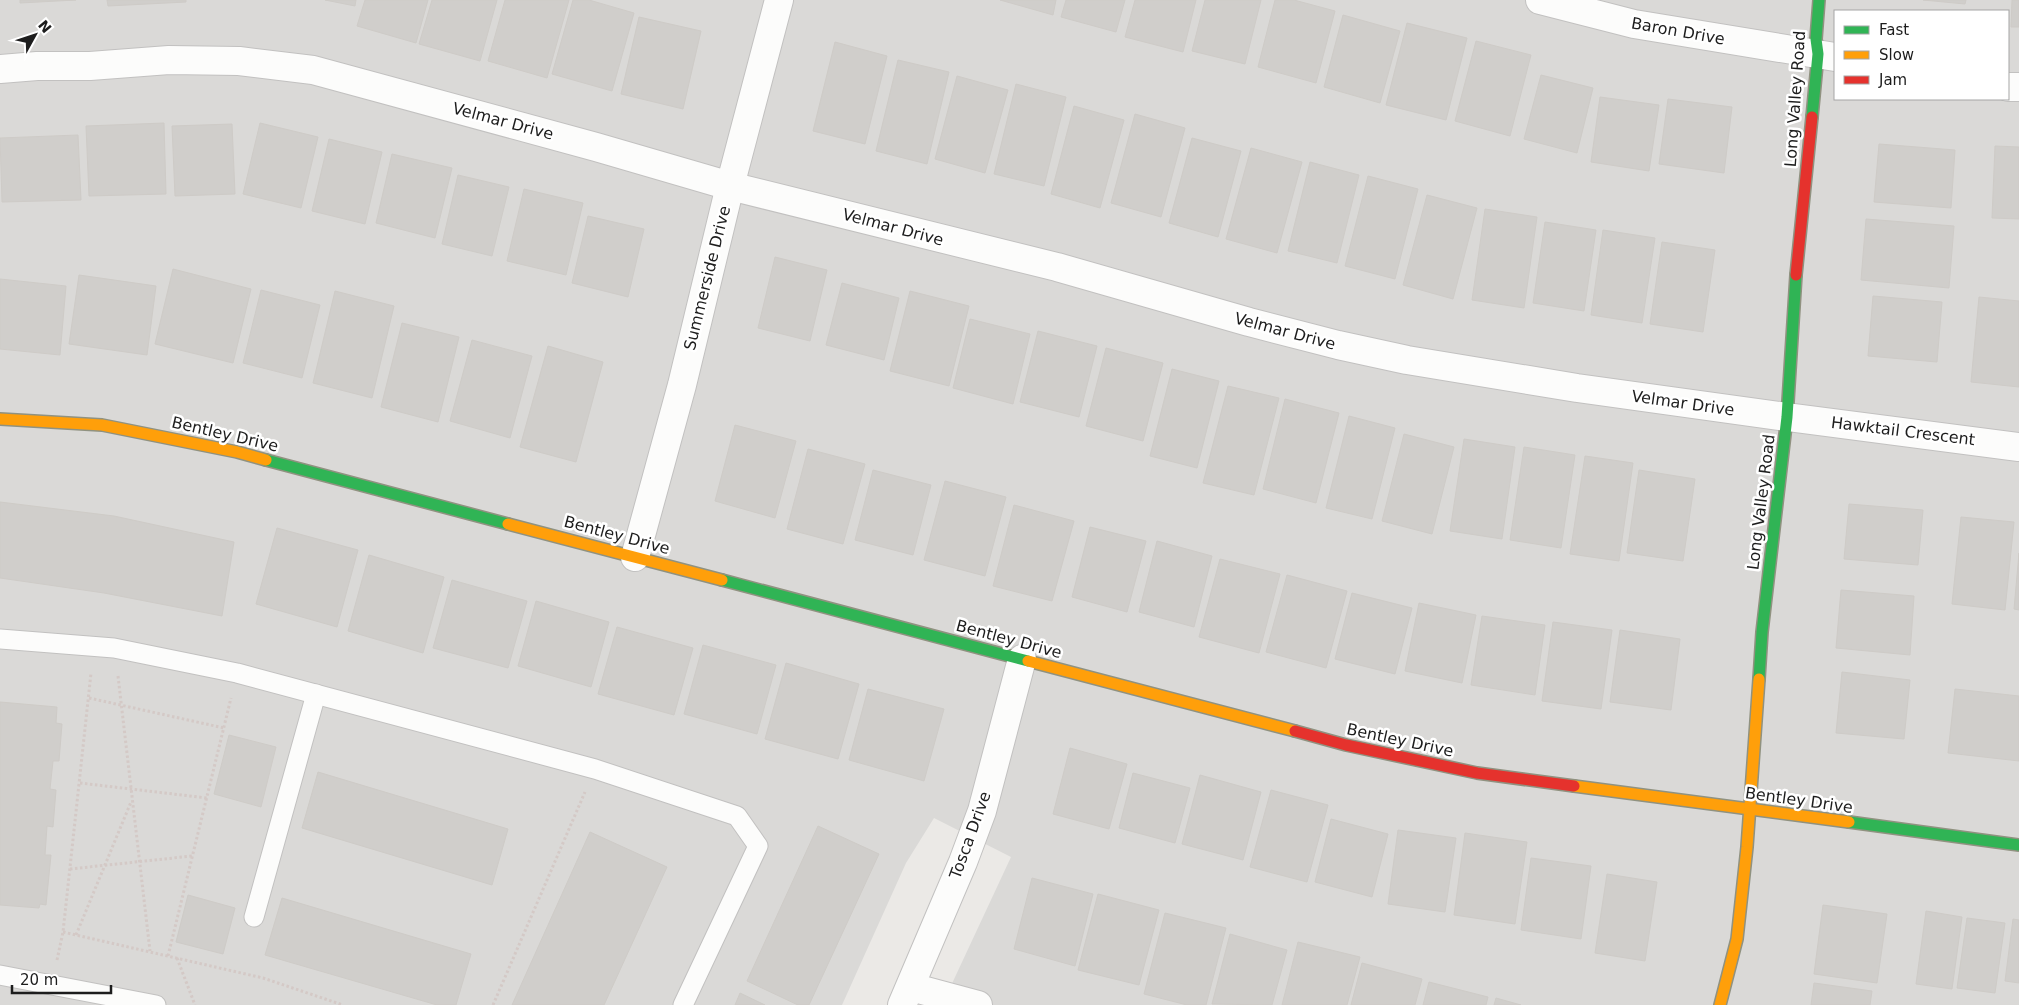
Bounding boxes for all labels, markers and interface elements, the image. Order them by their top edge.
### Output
north arrow [10,10,60,60]
legend [1834,10,2009,100]
street label: Baron Drive [1630,13,1726,49]
text: N [35,17,55,36]
text: Fast [1879,21,1909,39]
street label: Long Valley Road [1781,30,1809,168]
text: Slow [1879,46,1914,64]
text: Jam [1878,71,1907,89]
street label: Velmar Drive [450,98,556,144]
street label: Summerside Drive [680,204,734,352]
street label: Velmar Drive [840,204,946,250]
street label: Velmar Drive [1232,308,1338,354]
street label: Velmar Drive [1630,386,1736,420]
street label: Bentley Drive [170,413,280,455]
street label: Hawktail Crescent [1830,413,1976,449]
street label: Long Valley Road [1743,433,1779,571]
street label: Bentley Drive [562,512,672,558]
street label: Bentley Drive [954,616,1064,662]
street label: Bentley Drive [1345,719,1455,761]
street label: Bentley Drive [1744,783,1854,817]
street label: Tosca Drive [945,789,995,882]
scale bar [12,962,111,994]
text: 20 m [20,971,58,989]

